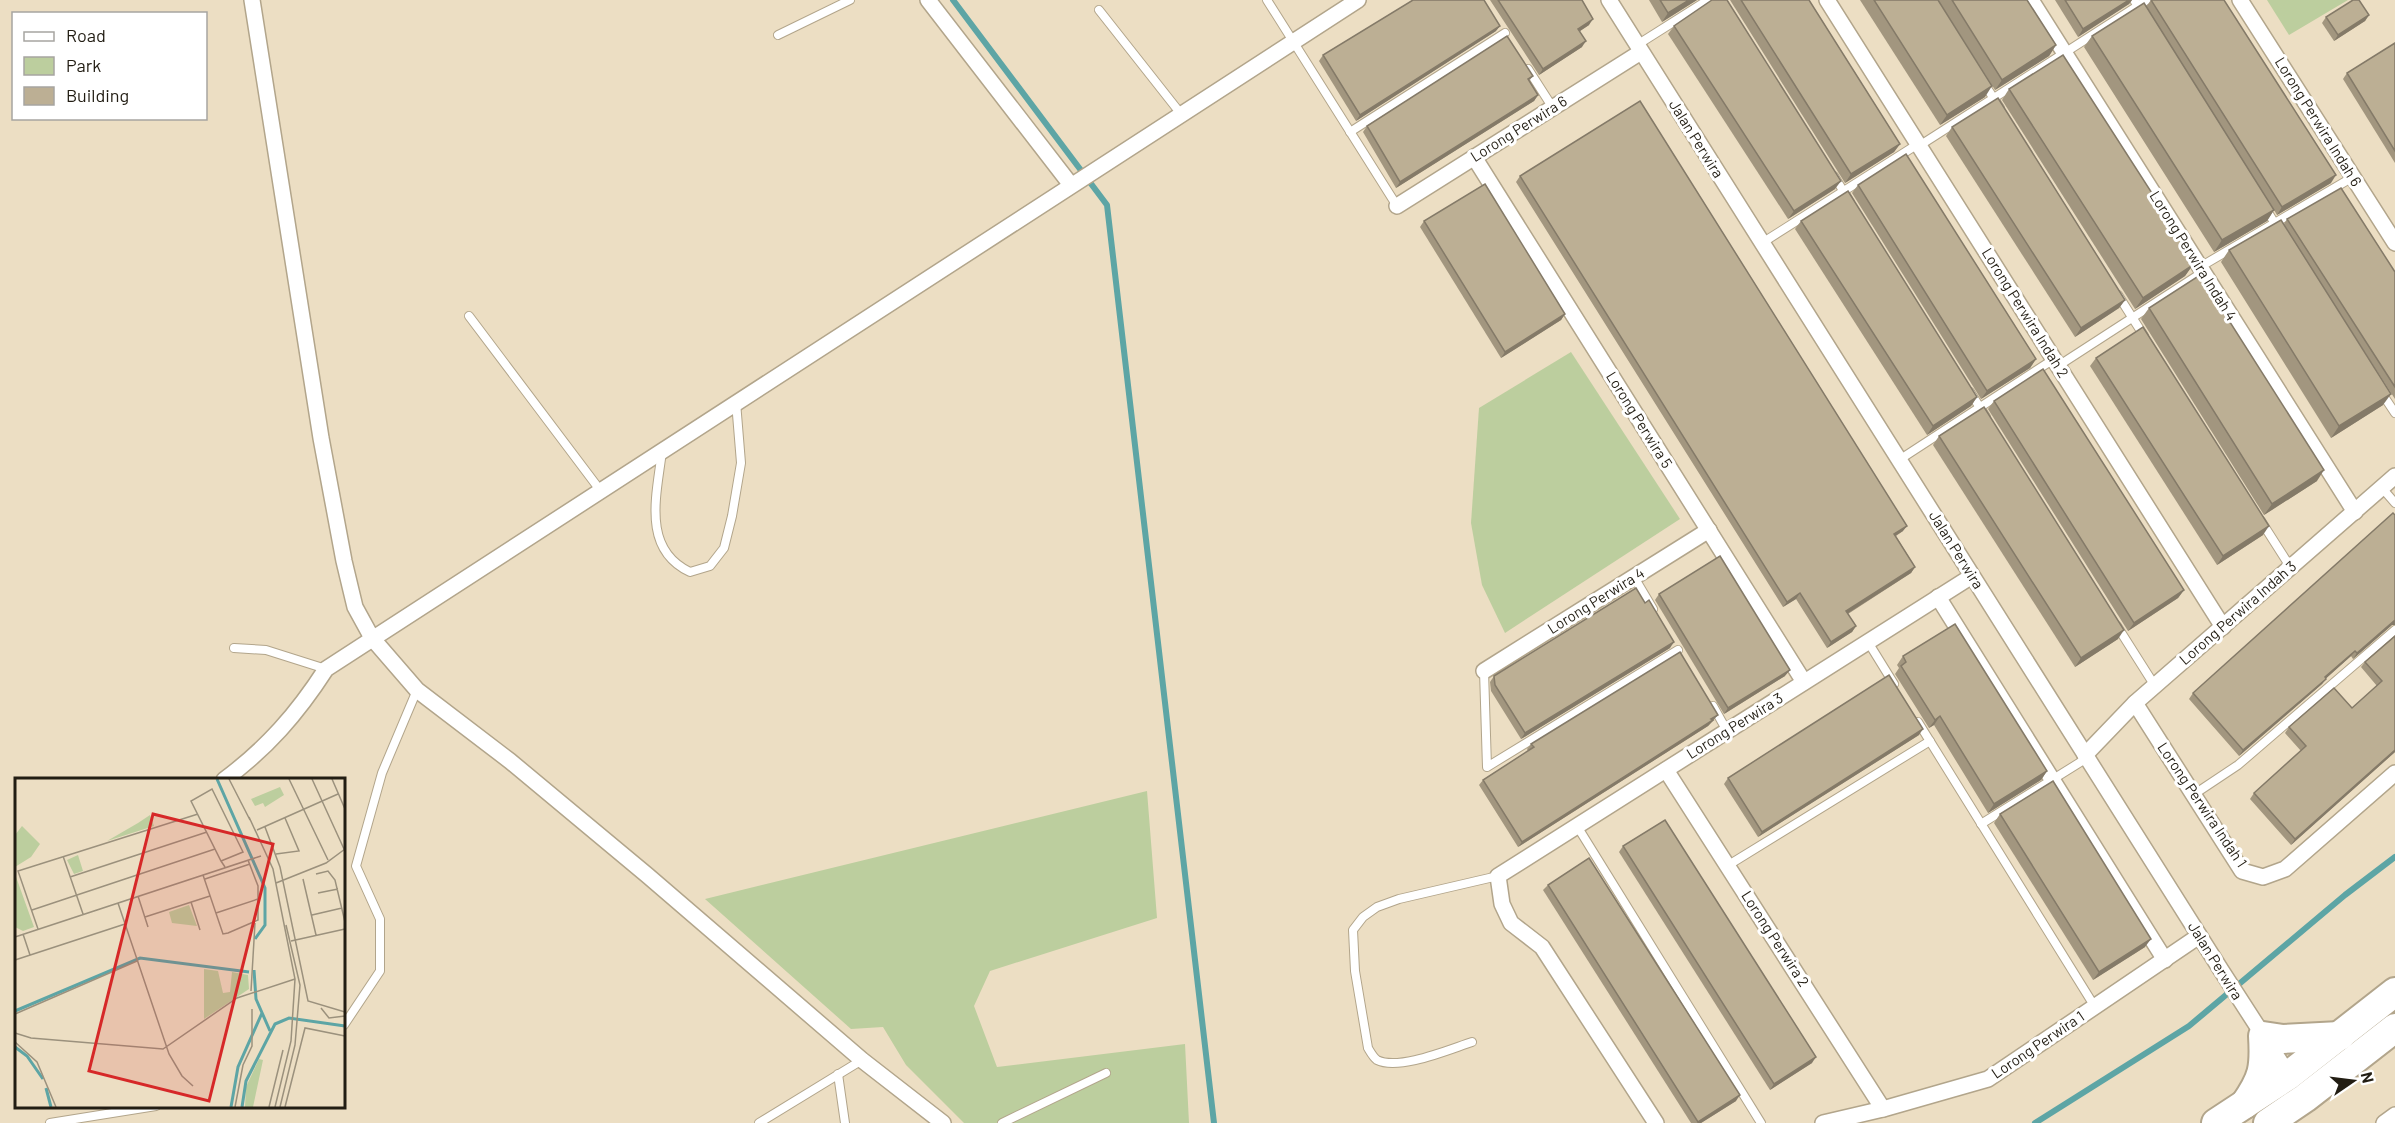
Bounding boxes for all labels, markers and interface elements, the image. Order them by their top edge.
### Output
legend [12,12,207,120]
text: Road [66,24,106,46]
street label: Lorong Perwira Indah 6 [2272,53,2366,189]
text: Park [66,54,101,76]
text: Building [66,84,129,106]
street label: Lorong Perwira 6 [1467,91,1570,165]
street label: Jalan Perwira [1666,96,1728,181]
street label: Lorong Perwira Indah 4 [2147,187,2241,324]
street label: Lorong Perwira Indah 2 [1979,244,2073,381]
street label: Lorong Perwira 5 [1603,368,1677,471]
street label: Jalan Perwira [1926,507,1988,592]
street label: Lorong Perwira Indah 3 [2175,557,2300,668]
street label: Lorong Perwira 4 [1544,563,1647,637]
street label: Lorong Perwira 3 [1683,688,1786,762]
street label: Lorong Perwira Indah 1 [2154,739,2251,870]
inset map [15,778,345,1108]
street label: Lorong Perwira 2 [1738,887,1814,990]
street label: Jalan Perwira [2185,918,2247,1003]
street label: Lorong Perwira 1 [1988,1007,2087,1082]
north arrow [2323,1051,2383,1111]
text: N [2358,1070,2379,1085]

